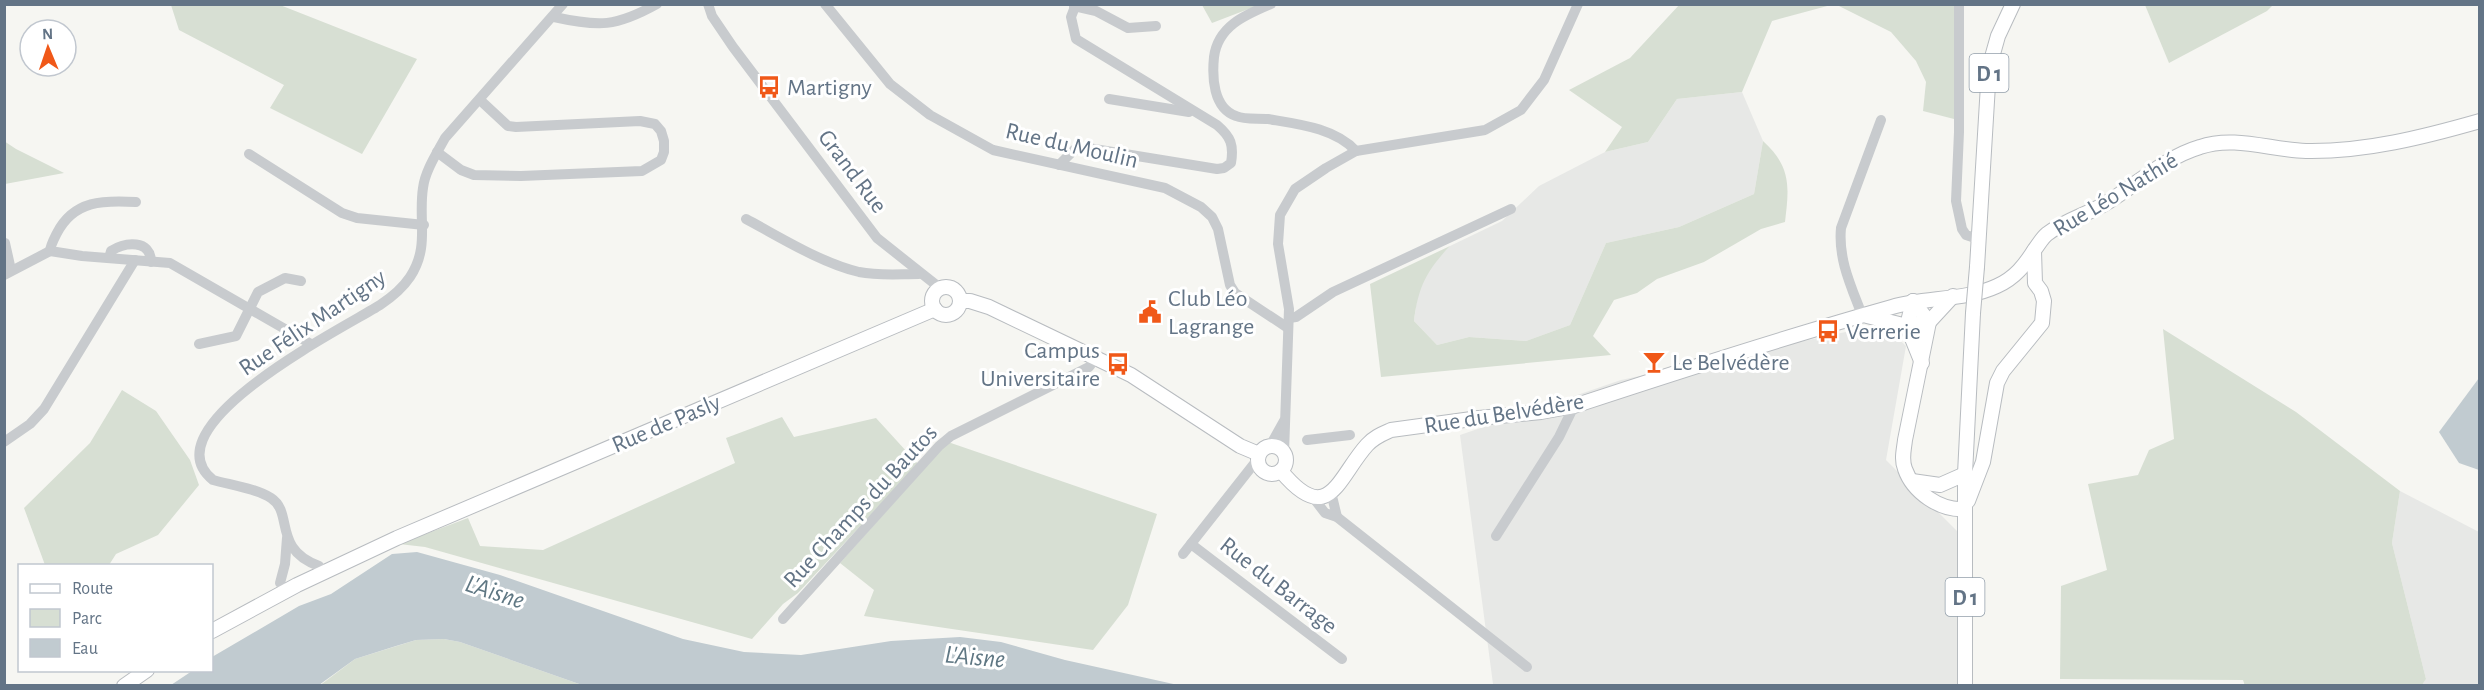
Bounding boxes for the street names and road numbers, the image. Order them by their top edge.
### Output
road number: D 1 [1970,54,2008,92]
street label: Rue du Moulin [1003,119,1140,173]
street label: Grand Rue [813,126,891,218]
street label: Rue Léo Nathié [2049,148,2182,241]
street label: Rue Félix Martigny [235,265,390,381]
street label: Rue de Pasly [609,390,724,458]
street label: Rue du Belvédère [1423,390,1586,438]
street label: Rue Champs du Bautos [779,421,942,593]
street label: Rue du Barrage [1215,533,1342,639]
road number: D 1 [1946,578,1984,616]

